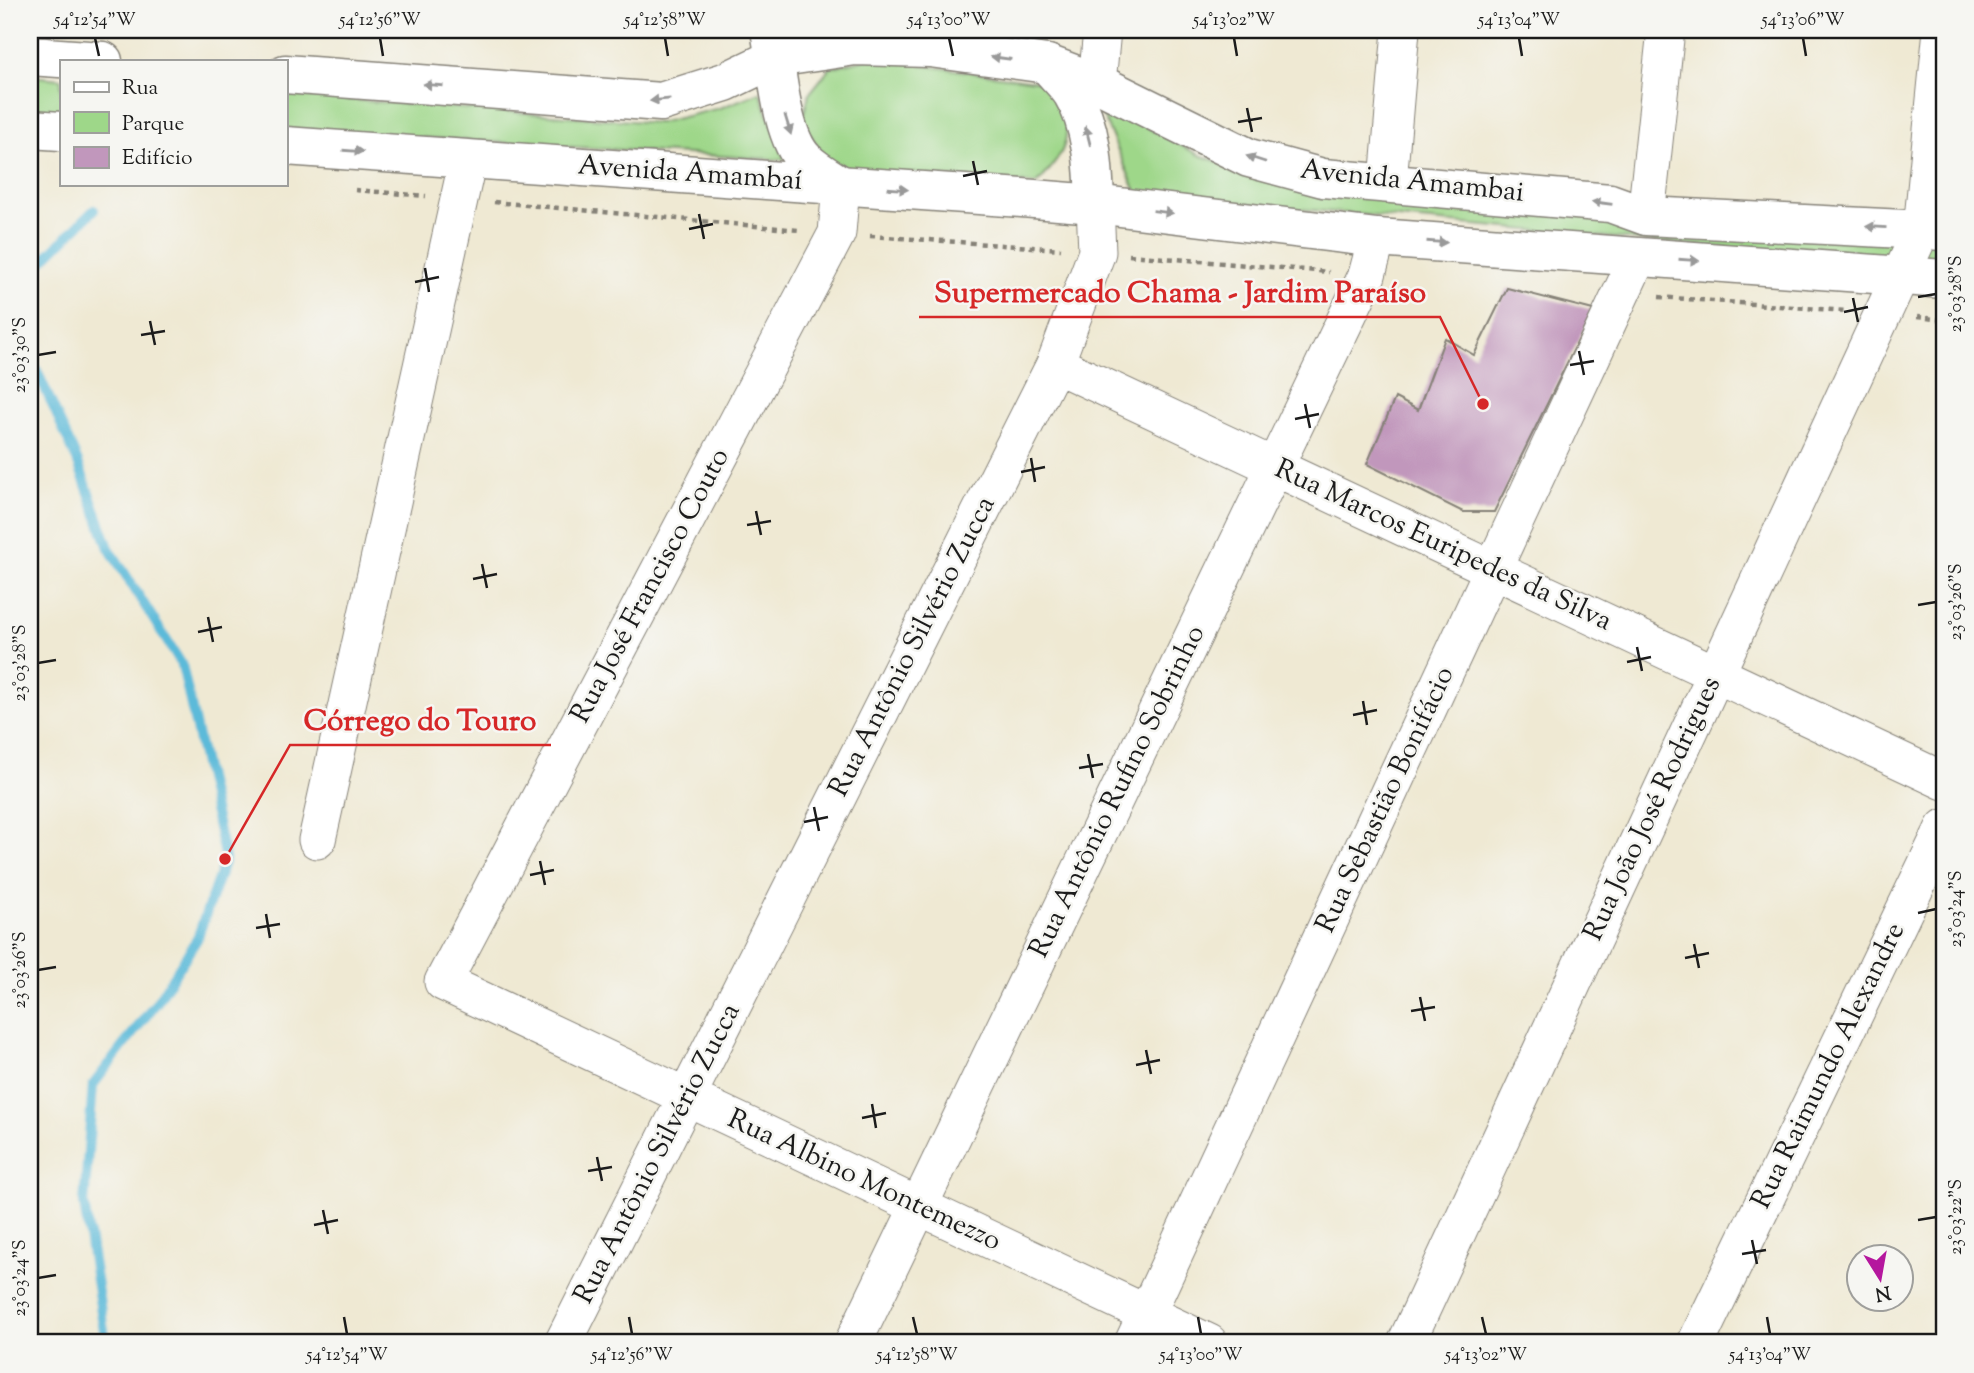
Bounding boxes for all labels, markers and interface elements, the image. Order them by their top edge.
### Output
text: 54°12'54"W [53,8,136,34]
text: 54°12'56"W [338,8,421,34]
text: 54°12'58"W [623,8,706,34]
text: 54°13'00"W [907,8,990,34]
text: 54°13'02"W [1192,8,1275,34]
text: 54°13'04"W [1477,8,1560,34]
text: 54°13'06"W [1761,8,1844,34]
one-way arrow [990,52,1012,63]
legend [60,60,287,186]
text: Rua [122,74,159,104]
one-way arrow [422,79,444,90]
one-way arrow [649,95,671,106]
text: Parque [122,110,184,140]
one-way arrow [783,114,793,135]
one-way arrow [1082,125,1093,147]
text: Edifício [122,144,192,174]
one-way arrow [343,146,365,157]
street label: Avenida Amambaí [576,146,804,202]
street label: Avenida Amambai [1298,150,1526,214]
one-way arrow [1245,153,1266,164]
one-way arrow [887,184,909,195]
one-way arrow [1591,197,1613,208]
one-way arrow [1152,206,1174,217]
one-way arrow [1865,221,1887,232]
one-way arrow [1427,237,1449,248]
one-way arrow [1678,254,1700,265]
text: 23°03'28"S [1944,256,1970,332]
callout: Supermercado Chama - Jardim Paraíso [919,266,1440,317]
text: Supermercado Chama - Jardim Paraíso [934,273,1426,316]
text: 23°03'30"S [8,317,34,393]
street label: Rua José Francisco Couto [561,441,741,731]
street label: Rua Marcos Euripedes da Silva [1268,450,1618,642]
street label: Rua Antônio Silvério Zucca [820,490,1006,804]
text: 23°03'26"S [1944,564,1970,640]
street label: Rua Antônio Rufino Sobrinho [1020,619,1216,965]
text: 23°03'28"S [8,625,34,701]
street label: Rua Sebastião Bonifácio [1307,660,1465,940]
street label: Rua João José Rodrigues [1574,670,1732,948]
callout: Córrego do Touro [290,694,551,745]
text: Córrego do Touro [304,701,536,744]
text: 23°03'24"S [1944,871,1970,947]
street label: Rua Raimundo Alexandre [1742,916,1916,1216]
text: 23°03'26"S [8,932,34,1008]
street label: Rua Antônio Silvério Zucca [565,997,751,1311]
street label: Rua Albino Montemezzo [721,1100,1007,1262]
text: 23°03'22"S [1944,1179,1970,1255]
text: 23°03'24"S [8,1240,34,1316]
north arrow [1844,1244,1914,1314]
text: N [1873,1278,1893,1307]
text: 54°12'54"W [305,1343,388,1369]
text: 54°12'56"W [590,1343,673,1369]
text: 54°12'58"W [875,1343,958,1369]
text: 54°13'00"W [1159,1343,1242,1369]
text: 54°13'02"W [1444,1343,1527,1369]
text: 54°13'04"W [1728,1343,1811,1369]

